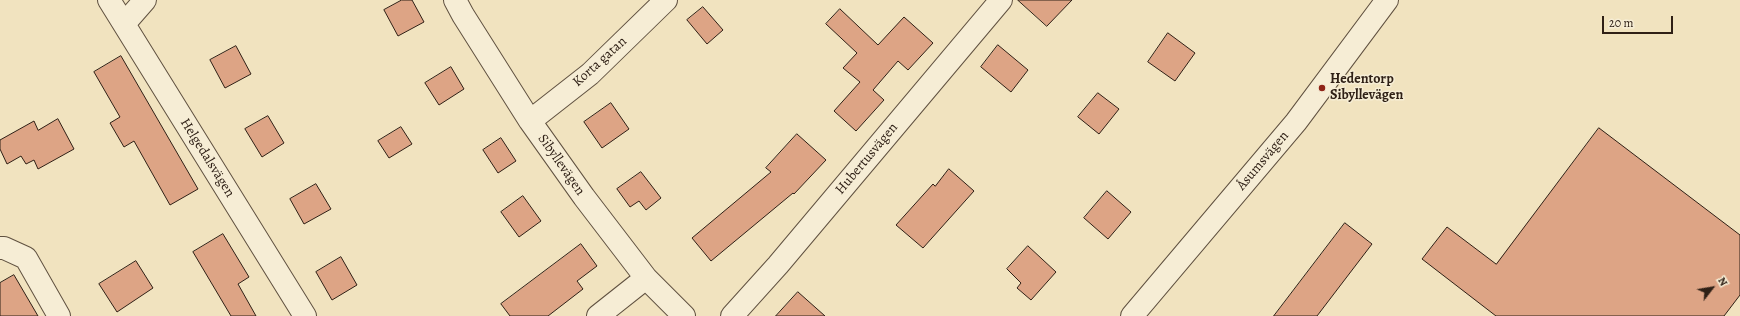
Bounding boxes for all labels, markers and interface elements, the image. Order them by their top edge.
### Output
scale bar [1604,8,1675,34]
text: 20 m [1609,15,1633,31]
street label: Korta gatan [570,33,630,91]
place label: Hedentorp Sibyllevägen [1330,72,1403,104]
marker: Hedentorp Sibyllevägen [1317,83,1327,93]
street label: Helgedalsvägen [176,115,238,201]
street label: Hubertusvägen [832,120,902,198]
street label: Åsumsvägen [1233,128,1293,194]
street label: Sibyllevägen [534,131,588,199]
north arrow [1692,268,1732,308]
text: N [1714,274,1731,289]

